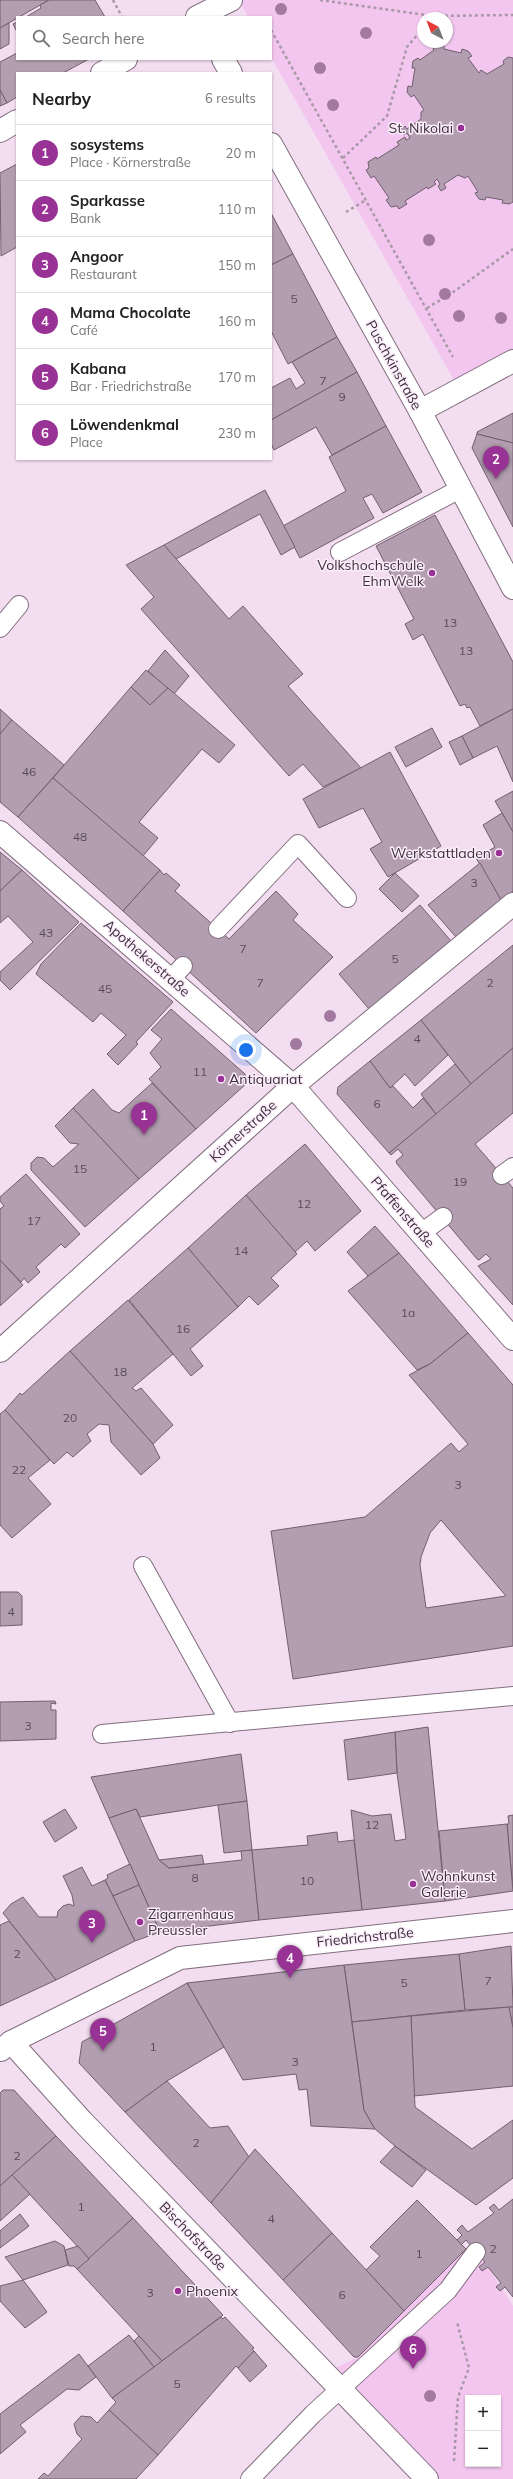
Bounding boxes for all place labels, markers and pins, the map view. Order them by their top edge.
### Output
place label: St. Nikolai [388,119,453,137]
marker: St. Nikolai [456,123,466,133]
pin: 2 [483,446,509,479]
place label: Volkshochschule EhmWelk [317,556,425,590]
marker: Volkshochschule EhmWelk [427,568,437,578]
place label: Werkstattladen [391,844,491,862]
marker: Werkstattladen [494,848,504,858]
place label: Antiquariat [229,1070,302,1088]
marker: Antiquariat [216,1074,226,1084]
pin: 1 [131,1102,157,1135]
place label: Wohnkunst Galerie [421,1867,496,1901]
marker: Wohnkunst Galerie [408,1879,418,1889]
place label: Zigarrenhaus Preussler [148,1905,234,1939]
pin: 3 [79,1910,105,1943]
marker: Zigarrenhaus Preussler [135,1917,145,1927]
pin: 4 [277,1945,303,1978]
pin: 5 [90,2018,116,2051]
place label: Phoenix [186,2282,238,2300]
marker: Phoenix [173,2286,183,2296]
pin: 6 [400,2336,426,2369]

